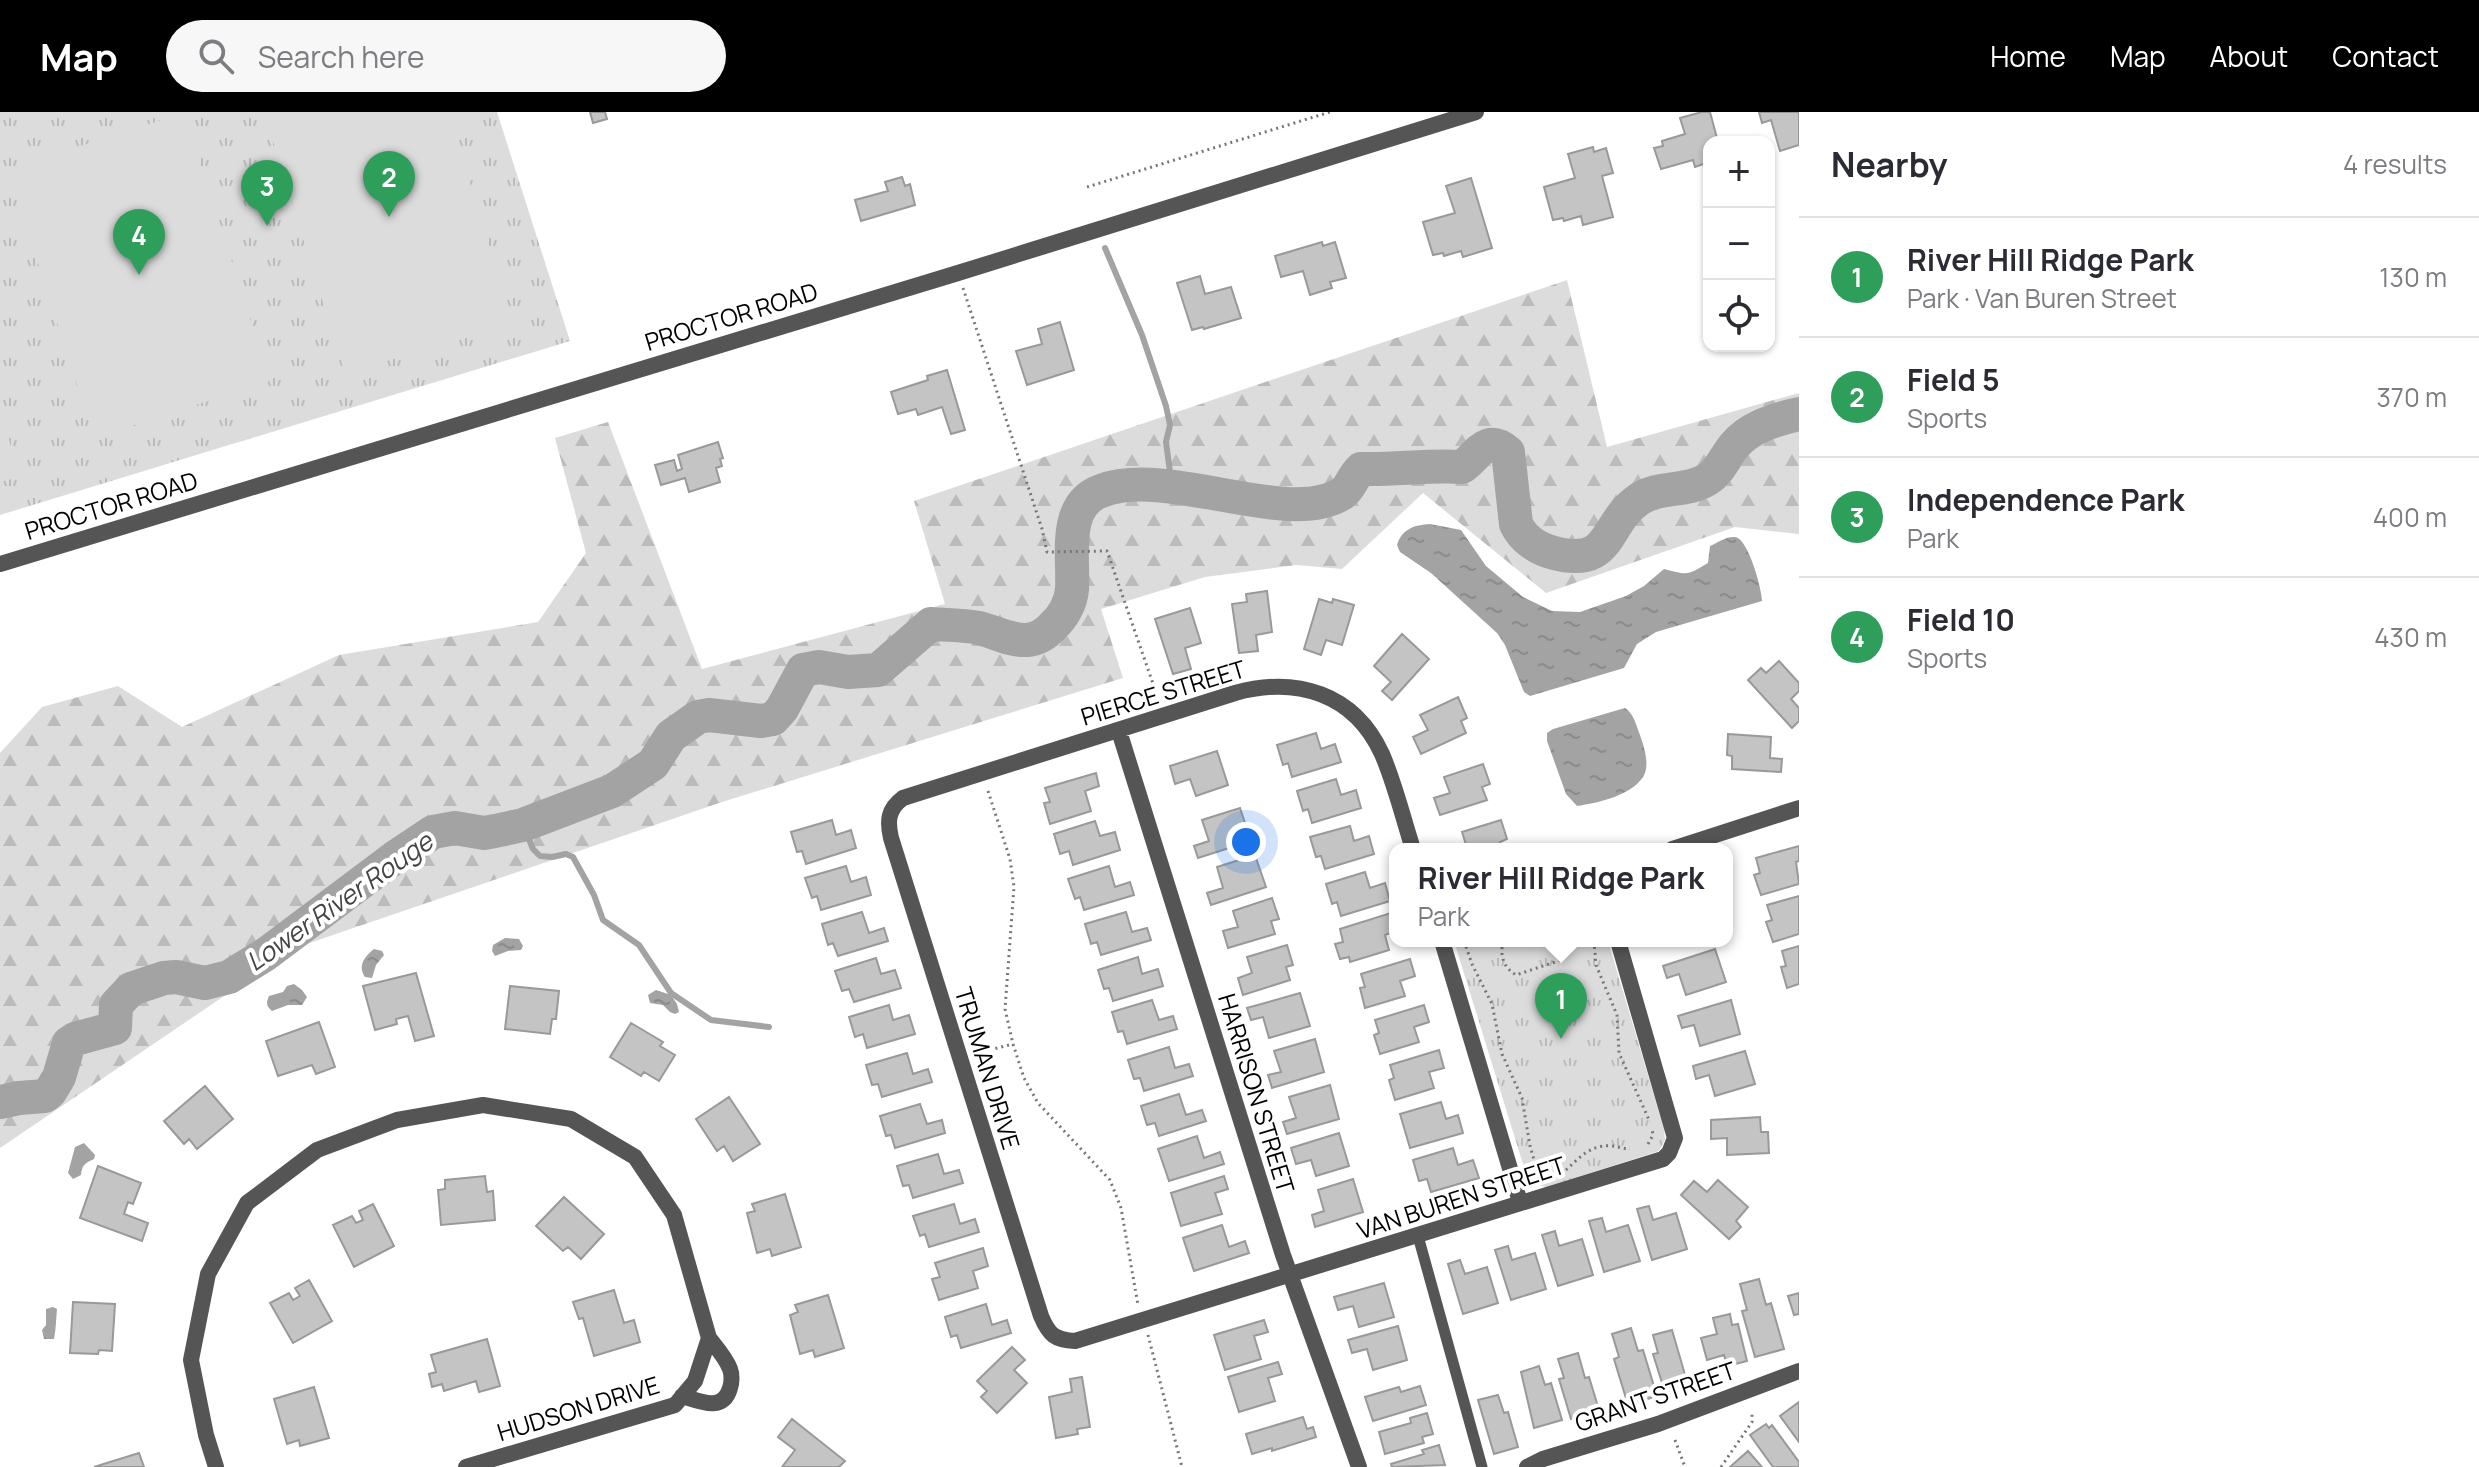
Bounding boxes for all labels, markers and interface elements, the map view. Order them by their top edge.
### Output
search box [166,20,726,92]
text: Map [40,30,118,82]
icon: search [194,34,238,78]
text: Search here [258,36,425,77]
text: Home [1990,37,2066,75]
text: Map [2110,37,2166,75]
text: About [2210,37,2288,75]
text: Contact [2332,37,2439,75]
map controls [1703,136,1775,352]
button: + [1703,136,1775,208]
text: Nearby [1831,141,1947,187]
text: 4 results [2343,146,2447,182]
pin: 2 [363,151,415,217]
pin: 3 [241,160,293,226]
button: − [1703,208,1775,280]
pin: 4 [113,209,165,275]
text: River Hill Ridge Park [1907,239,2194,280]
text: 1 [1851,259,1863,295]
text: 130 m [2379,259,2447,295]
street label: PROCTOR ROAD [641,274,821,358]
button: locate [1703,280,1775,352]
text: Park · Van Buren Street [1907,280,2177,316]
text: Field 5 [1907,359,2000,400]
text: 2 [1849,379,1865,415]
text: 370 m [2376,379,2447,415]
text: Sports [1907,400,1987,436]
street label: PROCTOR ROAD [21,463,201,547]
text: Independence Park [1907,479,2184,520]
text: 3 [1849,499,1865,535]
text: 400 m [2373,499,2447,535]
text: Park [1907,520,1959,556]
text: Field 10 [1907,599,2015,640]
text: 4 [1849,619,1865,655]
text: 430 m [2374,619,2447,655]
text: Sports [1907,640,1987,676]
street label: PIERCE STREET [1077,651,1250,733]
water label: Lower River Rouge [239,822,441,979]
your location [1226,822,1266,862]
popup [1389,843,1733,947]
text: River Hill Ridge Park [1418,857,1704,898]
text: Park [1418,898,1470,934]
pin: 1 [1535,973,1587,1039]
street label: TRUMAN DRIVE [948,983,1028,1153]
street label: HARRISON STREET [1211,989,1303,1197]
street label: VAN BUREN STREET [1353,1148,1570,1246]
street label: GRANT STREET [1570,1353,1740,1439]
street label: HUDSON DRIVE [493,1368,663,1448]

